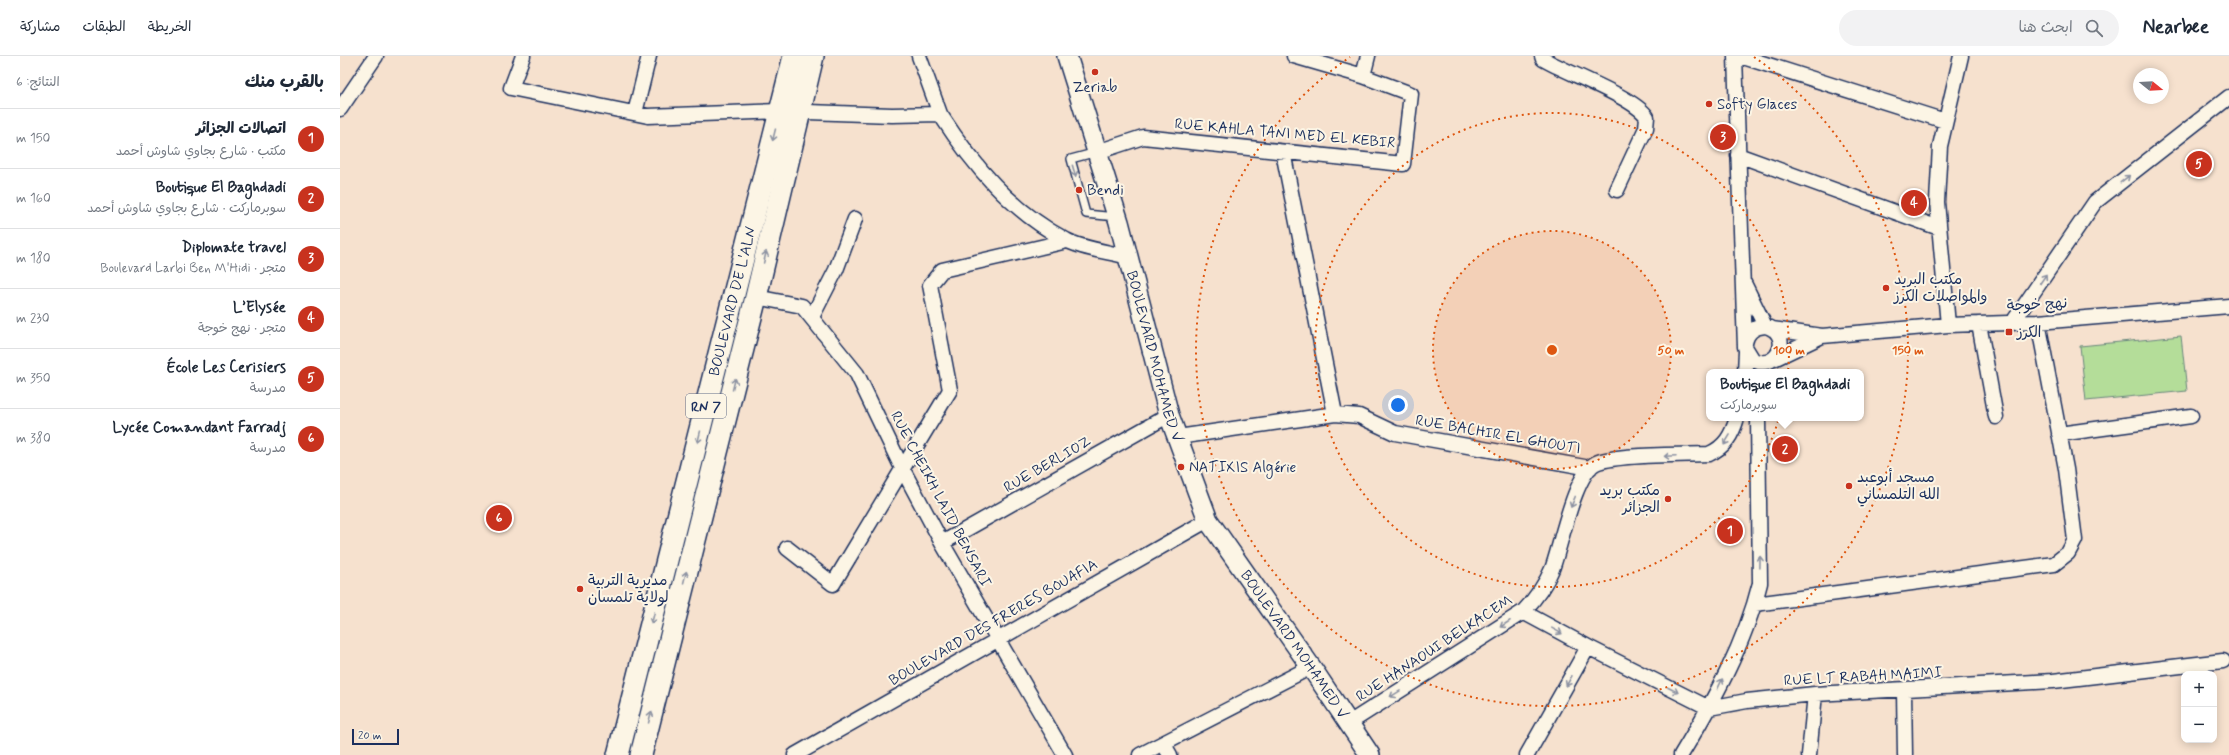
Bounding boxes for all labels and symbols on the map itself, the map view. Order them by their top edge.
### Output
marker: Zeriab [1090,67,1100,77]
north arrow [2133,68,2169,104]
place label: Zeriab [1073,78,1117,98]
place label: Softy Glaces [1717,95,1797,115]
marker: Softy Glaces [1704,99,1714,109]
street label: RUE KAHLA TANI MED EL KEBIR [1174,114,1396,154]
pin: 3 [1710,122,1736,152]
one-way arrow [770,128,778,141]
pin: 5 [2186,149,2212,179]
one-way arrow [1071,164,1078,177]
one-way arrow [2119,175,2130,183]
place label: Bendi [1087,181,1124,201]
marker: Bendi [1074,185,1084,195]
pin: 4 [1901,188,1927,218]
street label: BOULEVARD DE L'ALN [705,224,762,378]
one-way arrow [762,251,770,264]
street label: BOULEVARD MOHAMED V [1121,269,1187,445]
place label: مكتب البريد والمواصلات الكرز [1893,270,1988,307]
one-way arrow [2039,273,2047,284]
marker: مكتب البريد والمواصلات الكرز [1881,283,1891,293]
street label: نهج خوجة [2006,293,2068,317]
place label: الكرز [2016,323,2042,343]
marker: الكرز [2004,327,2014,337]
centre of rings [1545,343,1559,357]
text: 50 m [1658,343,1685,359]
text: 100 m [1773,343,1806,359]
text: 150 m [1892,343,1924,359]
one-way arrow [731,377,738,390]
road number: RN 7 [686,394,726,418]
your location [1388,395,1408,415]
street label: RUE CHEIKH LAID BENSARI [885,408,995,591]
street label: RUE BACHIR EL GHOUTI [1414,411,1582,459]
one-way arrow [694,430,702,443]
street label: RUE BERLIOZ [1000,431,1095,498]
one-way arrow [1722,434,1730,446]
pin: 2 [1772,434,1798,464]
one-way arrow [1664,453,1677,460]
place label: NATIXIS Algérie [1189,458,1297,479]
marker: NATIXIS Algérie [1176,462,1186,472]
place label: مسجد أبوعبد الله التلمساني [1857,468,1940,507]
place label: مكتب بريد الجزائر [1600,481,1660,518]
marker: مسجد أبوعبد الله التلمساني [1844,481,1854,491]
marker: مكتب بريد الجزائر [1663,494,1673,504]
one-way arrow [1568,496,1576,508]
pin: 6 [486,503,512,533]
pin: 1 [1717,516,1743,546]
street label: BOULEVARD DES FRERES BOUAFIA [886,555,1101,691]
one-way arrow [1756,556,1764,569]
street label: BOULEVARD MOHAMED V [1235,567,1352,724]
place label: مديرية التربية لولاية تلمسان [588,571,669,608]
one-way arrow [682,571,690,584]
marker: مديرية التربية لولاية تلمسان [575,584,585,594]
street label: RUE HANAOUI BELKACEM [1352,591,1517,707]
one-way arrow [649,611,656,624]
one-way arrow [1499,620,1510,628]
one-way arrow [1551,627,1563,635]
street label: RUE LT RABAH MAIMI [1783,663,1943,691]
one-way arrow [1564,675,1572,687]
one-way arrow [1717,678,1724,690]
one-way arrow [1667,687,1679,694]
one-way arrow [1390,690,1401,698]
one-way arrow [647,711,655,724]
scale bar [352,727,399,746]

